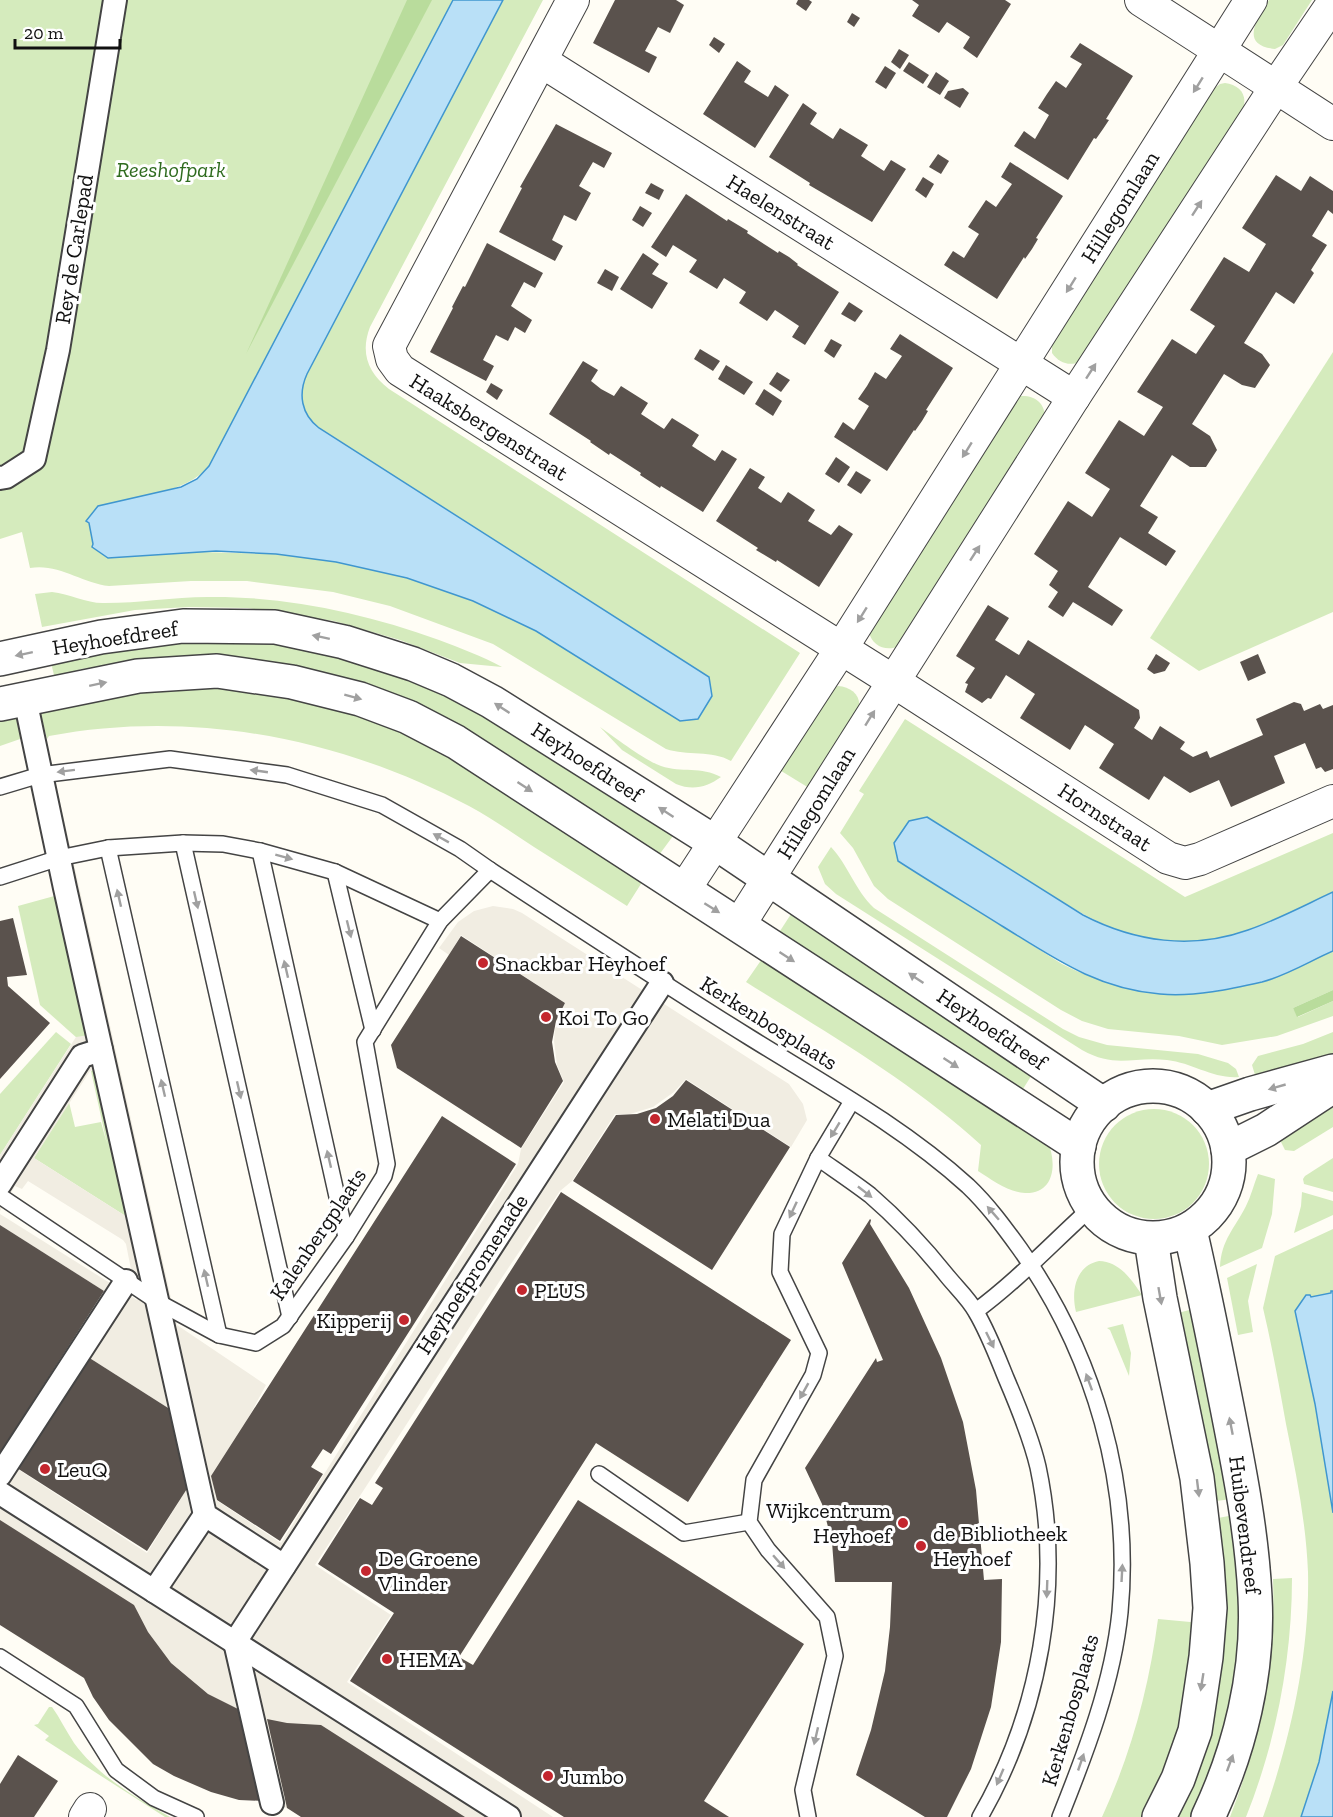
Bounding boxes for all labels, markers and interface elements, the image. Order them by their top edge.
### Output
scale bar [15,12,120,50]
text: 20 m [24,22,64,44]
one-way arrow [1192,77,1203,93]
street label: Hillegomlaan [1075,146,1165,268]
park label: Reeshofpark [116,156,226,183]
street label: Haelenstraat [722,168,841,256]
street label: Rey de Carlepad [49,172,99,326]
one-way arrow [1192,200,1203,216]
one-way arrow [1065,277,1076,293]
one-way arrow [1085,363,1096,379]
street label: Haaksbergenstraat [405,367,574,487]
one-way arrow [961,442,972,458]
one-way arrow [969,545,980,561]
one-way arrow [857,607,868,623]
street label: Heyhoefdreef [50,614,182,661]
one-way arrow [311,632,330,641]
one-way arrow [15,650,34,659]
one-way arrow [89,679,108,688]
one-way arrow [344,693,362,702]
one-way arrow [493,702,510,713]
one-way arrow [864,709,875,726]
street label: Heyhoefdreef [526,716,649,809]
street label: Hillegomlaan [771,742,861,864]
one-way arrow [56,767,75,776]
one-way arrow [249,767,268,776]
street label: Hornstraat [1053,777,1157,858]
one-way arrow [517,781,533,792]
one-way arrow [658,807,674,818]
one-way arrow [432,833,449,843]
one-way arrow [275,853,293,862]
one-way arrow [114,889,124,907]
one-way arrow [191,891,201,909]
one-way arrow [703,902,720,913]
one-way arrow [344,920,354,938]
place label: Snackbar Heyhoef [495,950,668,977]
one-way arrow [779,951,795,963]
marker: Snackbar Heyhoef [476,956,490,970]
one-way arrow [281,959,291,978]
street label: Kerkenbosplaats [695,970,843,1076]
one-way arrow [908,973,924,984]
street label: Heyhoefdreef [932,982,1054,1077]
place label: Koi To Go [558,1004,649,1031]
marker: Koi To Go [539,1010,553,1024]
one-way arrow [943,1058,959,1069]
one-way arrow [158,1078,167,1097]
one-way arrow [234,1081,244,1099]
one-way arrow [1268,1083,1286,1092]
place label: Melati Dua [667,1106,771,1133]
marker: Melati Dua [648,1112,662,1126]
one-way arrow [830,1122,841,1138]
one-way arrow [323,1150,333,1168]
street label: Kalenbergplaats [264,1163,372,1305]
one-way arrow [858,1186,873,1198]
street label: Heyhoefpromenade [410,1189,534,1359]
one-way arrow [789,1202,798,1219]
one-way arrow [987,1206,1000,1221]
one-way arrow [201,1269,211,1287]
place label: PLUS [534,1277,586,1304]
marker: PLUS [515,1283,529,1297]
one-way arrow [1156,1287,1165,1306]
place label: Kipperij [316,1307,392,1334]
marker: Kipperij [397,1313,411,1327]
one-way arrow [985,1332,995,1349]
one-way arrow [1084,1373,1094,1391]
one-way arrow [799,1382,809,1399]
one-way arrow [1226,1416,1235,1435]
street label: Huibevendreef [1223,1454,1267,1598]
place label: LeuQ [57,1456,108,1483]
marker: LeuQ [38,1462,52,1476]
one-way arrow [1193,1478,1203,1497]
place label: Wijkcentrum Heyhoef [766,1497,893,1549]
marker: Wijkcentrum Heyhoef [896,1516,910,1530]
place label: de Bibliotheek Heyhoef [933,1520,1068,1572]
marker: de Bibliotheek Heyhoef [914,1539,928,1553]
place label: De Groene Vlinder [377,1545,478,1597]
one-way arrow [772,1554,785,1569]
one-way arrow [1117,1563,1126,1582]
marker: De Groene Vlinder [359,1564,373,1578]
one-way arrow [1043,1579,1052,1598]
street label: Kerkenbosplaats [1035,1631,1105,1789]
place label: HEMA [399,1646,463,1673]
marker: HEMA [380,1652,394,1666]
one-way arrow [1198,1672,1207,1691]
one-way arrow [810,1727,820,1746]
one-way arrow [1076,1753,1086,1771]
one-way arrow [1225,1754,1235,1772]
place label: Jumbo [560,1763,624,1790]
one-way arrow [995,1768,1005,1786]
marker: Jumbo [541,1769,555,1783]

